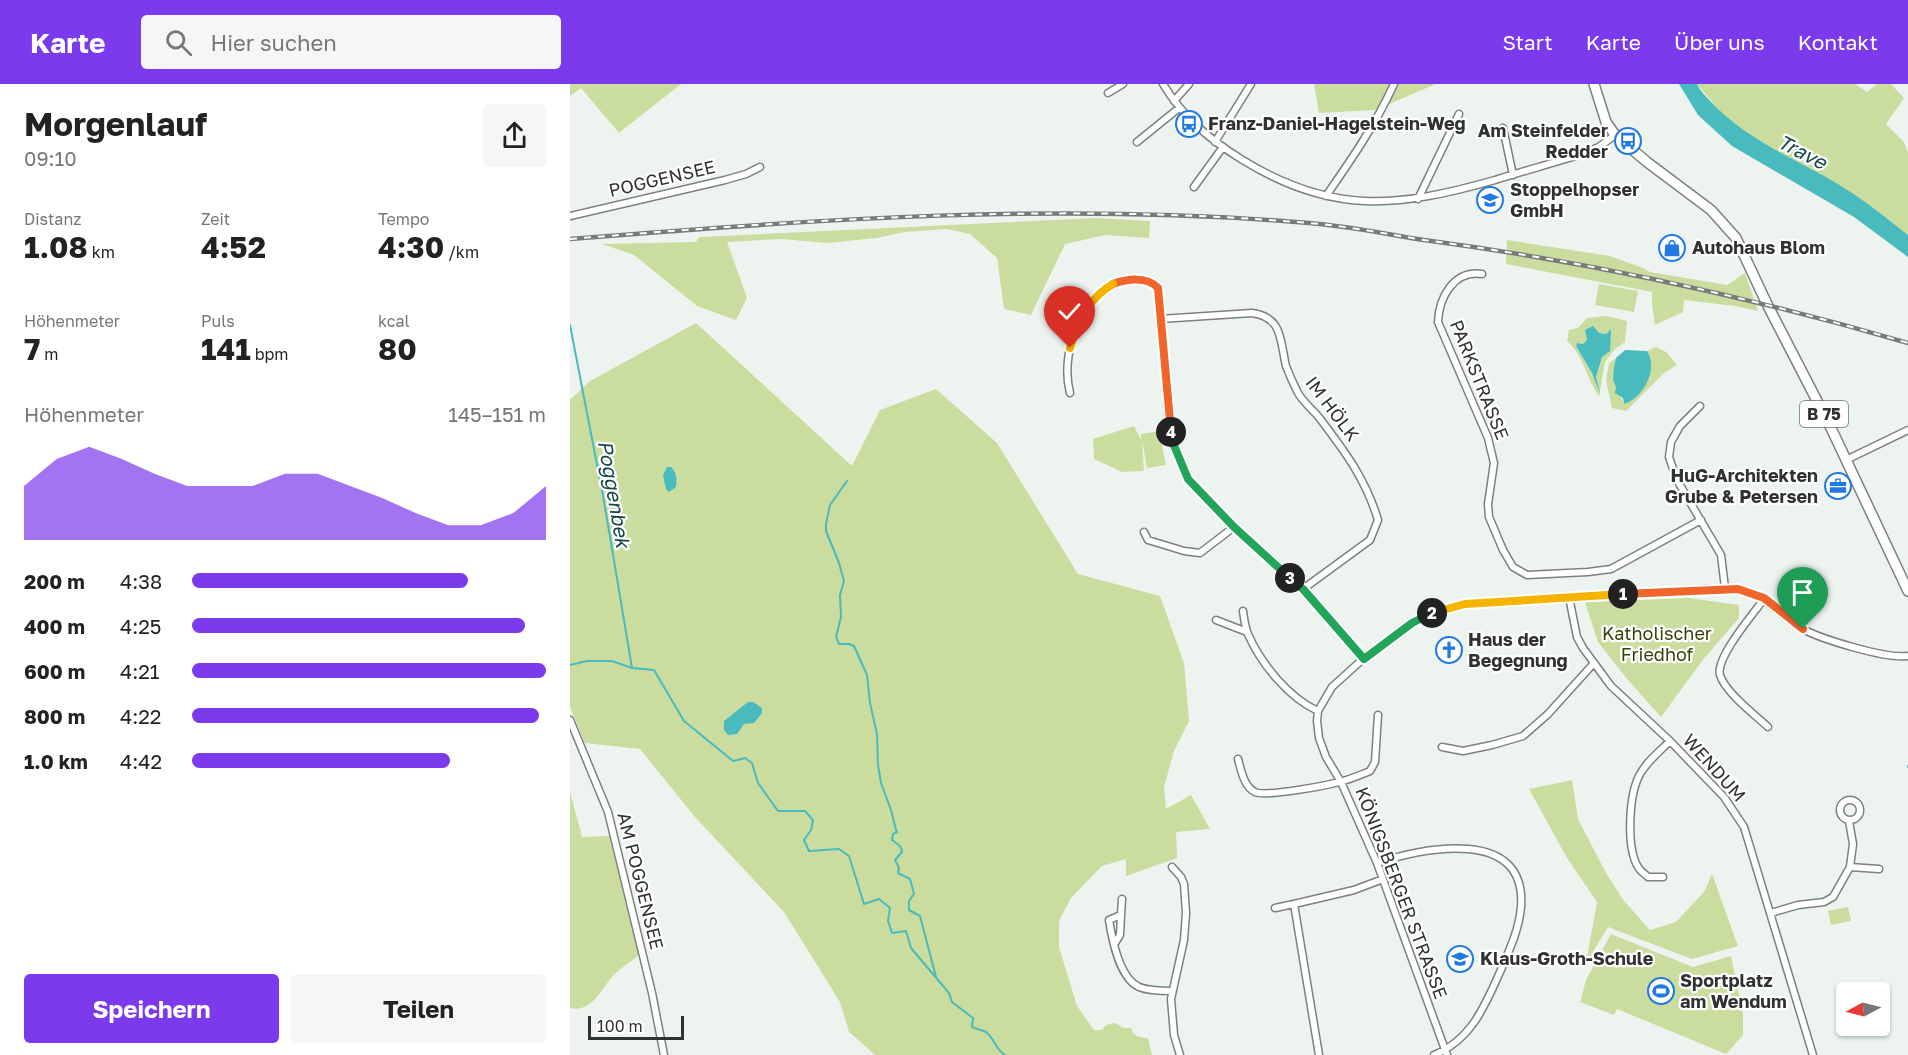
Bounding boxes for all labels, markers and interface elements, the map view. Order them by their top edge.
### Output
search box [141,15,561,69]
text: Karte [30,26,105,59]
icon: search [162,26,195,59]
text: Hier suchen [210,29,337,56]
text: Start [1502,29,1553,55]
text: Karte [1586,29,1641,55]
text: Über uns [1674,29,1765,55]
text: Kontakt [1798,29,1878,55]
text: Morgenlauf [24,104,207,143]
button: share [483,104,546,167]
bus stop icon: Franz-Daniel-Hagelstein-Weg [1174,109,1204,139]
place label: Franz-Daniel-Hagelstein-Weg [1208,112,1466,134]
place label: Am Steinfelder Redder [1478,119,1608,162]
bus stop icon: Am Steinfelder Redder [1613,126,1643,156]
water label: Trave [1774,129,1832,174]
text: 09:10 [24,146,77,170]
street label: POGGENSEE [606,155,717,201]
place label: Stoppelhopser GmbH [1510,178,1639,221]
school or university icon: Stoppelhopser GmbH [1475,185,1505,215]
text: Distanz [24,209,81,229]
text: Zeit [201,209,230,229]
text: Tempo [378,209,429,229]
text: 1.08 [24,229,88,265]
text: 4:52 [201,229,266,265]
text: 4:30 [378,229,444,265]
shop icon: Autohaus Blom [1657,233,1687,263]
place label: Autohaus Blom [1692,236,1825,258]
text: km [88,242,115,262]
text: /km [444,242,479,262]
pin [1044,286,1095,348]
icon: check [1053,295,1086,328]
text: Höhenmeter [24,311,120,331]
text: Puls [201,311,235,331]
text: kcal [378,311,410,331]
street label: PARKSTRASSE [1446,316,1514,443]
text: 7 [24,331,40,367]
text: 141 [201,331,251,367]
text: 80 [378,331,417,367]
text: m [40,344,59,364]
text: bpm [251,344,289,364]
street label: IM HÖLK [1301,372,1364,445]
road number: B 75 [1800,401,1848,427]
text: Höhenmeter [24,402,144,426]
text: 145–151 m [448,402,546,426]
pin: 4 [1156,417,1186,447]
text: 4 [1166,422,1176,442]
water label: Poggenbek [593,438,637,552]
place label: HuG-Architekten Grube & Petersen [1665,464,1818,507]
office icon: HuG-Architekten Grube & Petersen [1823,471,1853,501]
pin: 3 [1275,563,1305,593]
pin [1777,567,1828,629]
text: 3 [1285,568,1295,588]
text: 200 m [24,569,85,593]
text: 4:38 [120,569,162,593]
icon: arrive [1786,576,1819,609]
pin: 1 [1608,579,1638,609]
text: 1 [1619,584,1627,604]
pin: 2 [1417,598,1447,628]
text: 2 [1427,603,1437,623]
text: 400 m [24,614,85,638]
text: 4:25 [120,614,161,638]
park label: Katholischer Friedhof [1602,622,1712,665]
place label: Haus der Begegnung [1468,628,1568,671]
church icon: Haus der Begegnung [1434,635,1464,665]
text: 600 m [24,659,85,683]
text: 4:21 [120,659,160,683]
text: 800 m [24,704,85,728]
text: 4:22 [120,704,161,728]
street label: WENDUM [1679,729,1751,806]
text: 1.0 km [24,749,88,773]
text: 4:42 [120,749,162,773]
street label: KÖNIGSBERGER STRASSE [1351,784,1453,1002]
street label: AM POGGENSEE [613,810,669,952]
school or university icon: Klaus-Groth-Schule [1445,944,1475,974]
place label: Klaus-Groth-Schule [1480,947,1654,969]
place label: Sportplatz am Wendum [1680,969,1787,1012]
button: Speichern [24,974,279,1043]
button: Teilen [291,974,546,1043]
sports icon: Sportplatz am Wendum [1646,976,1676,1006]
north arrow [1836,982,1890,1036]
map controls [1836,982,1890,1036]
scale bar [588,1013,684,1040]
text: 100 m [597,1016,643,1036]

